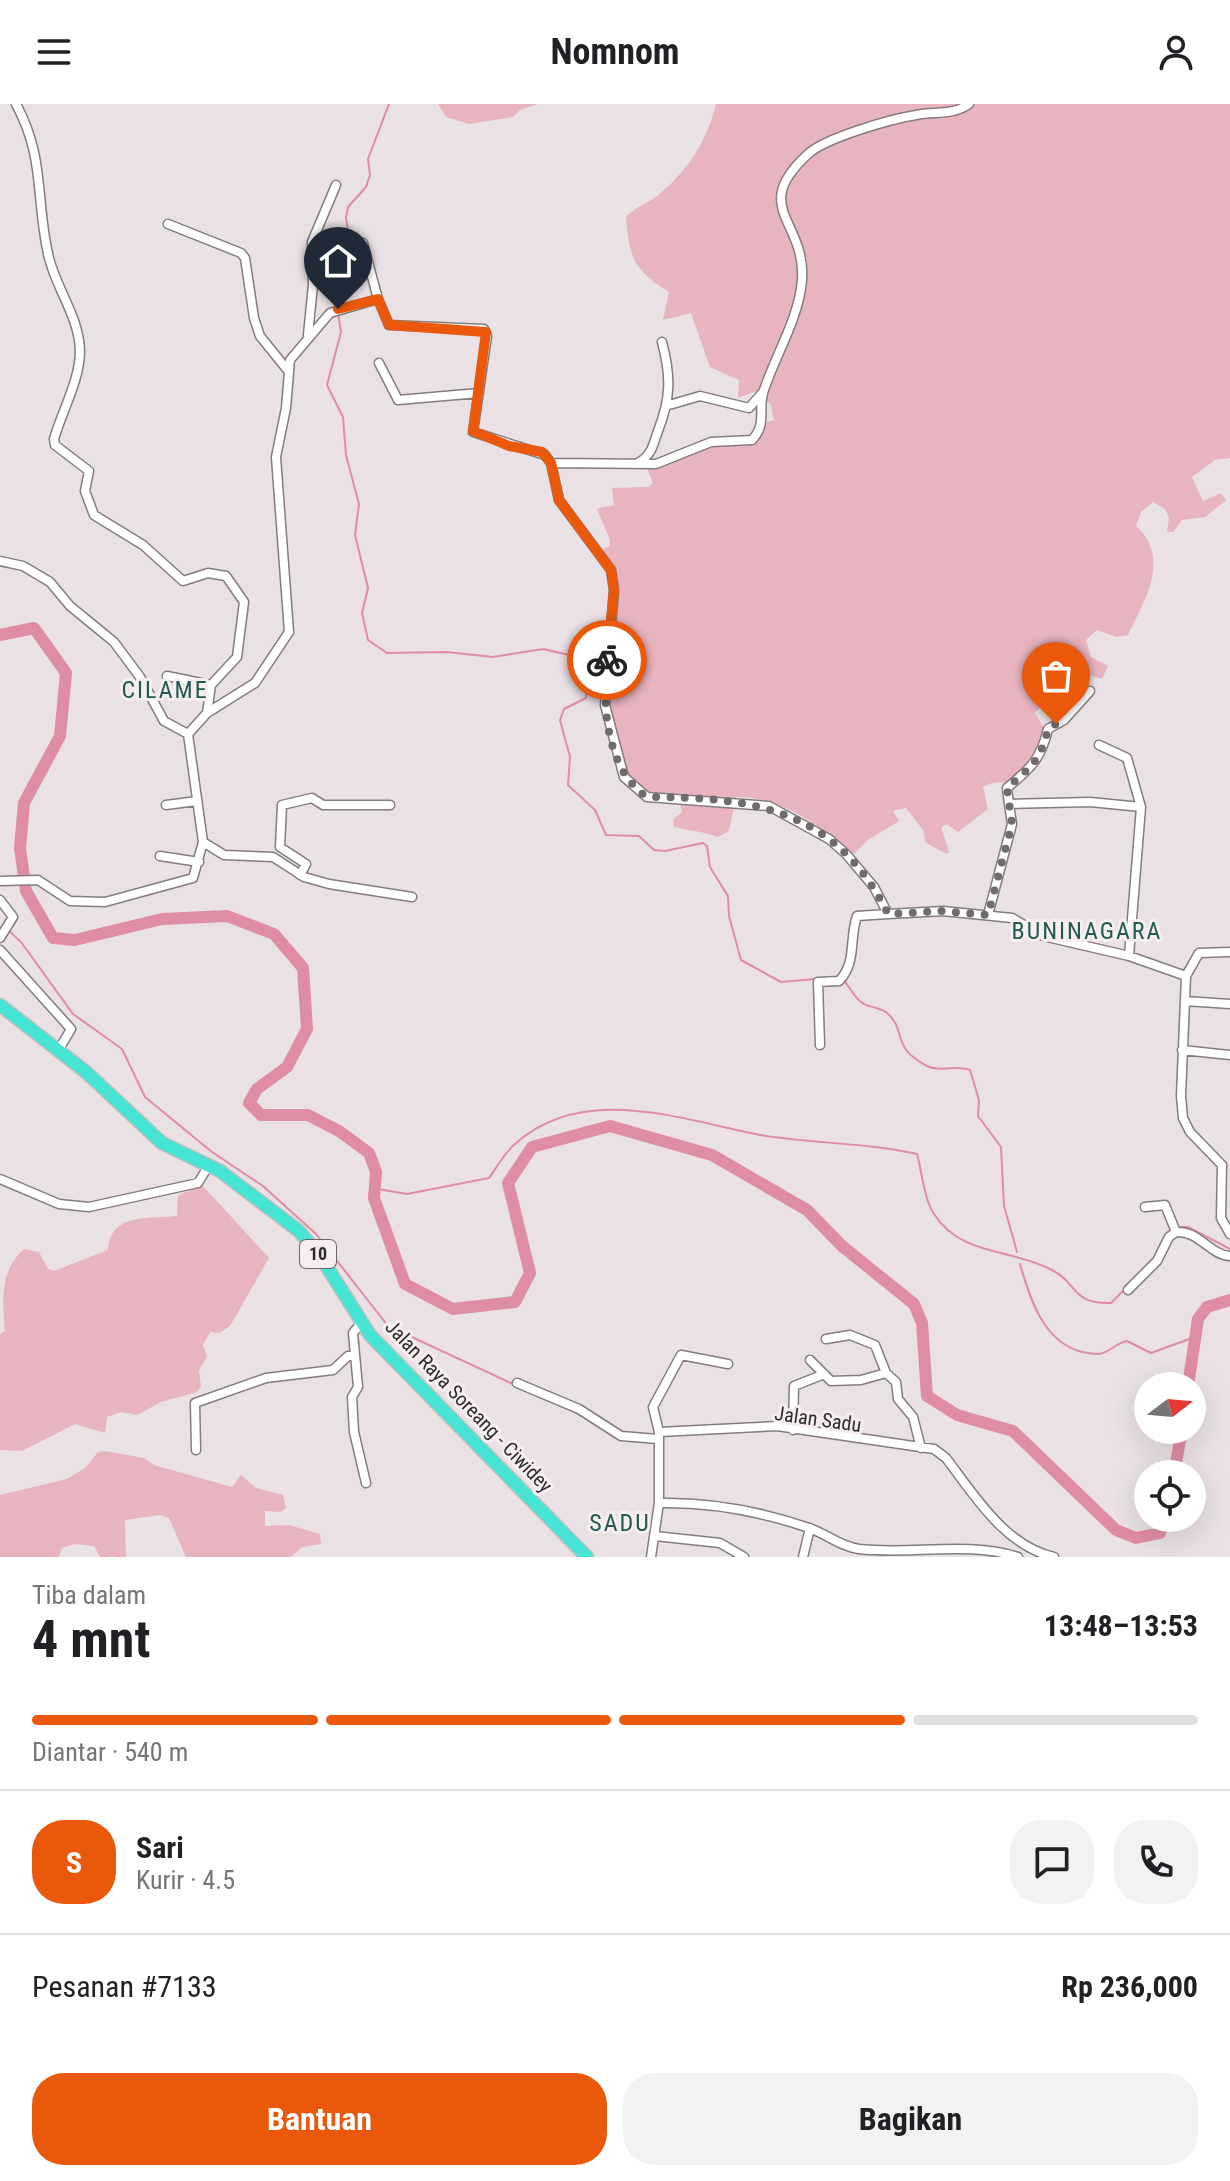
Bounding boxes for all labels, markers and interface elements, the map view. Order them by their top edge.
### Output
icon: menu [32,30,76,74]
icon: person [1154,30,1198,74]
text: Nomnom [551,31,680,73]
pin [304,227,372,309]
icon: home [316,239,360,283]
courier [567,620,647,700]
icon: bike [585,638,629,682]
pin [1022,642,1090,724]
icon: bag [1034,654,1078,698]
district label: CILAME [121,676,209,704]
district label: BUNINAGARA [1012,917,1162,945]
road number: 10 [300,1240,336,1268]
street label: Jalan Raya Soreang - Ciwidey [380,1315,558,1497]
north arrow [1134,1372,1206,1444]
map controls [1134,1372,1206,1532]
street label: Jalan Sadu [773,1401,863,1437]
button: locate [1134,1460,1206,1532]
district label: SADU [589,1509,651,1537]
text: Tiba dalam [32,1580,146,1610]
text: 13:48–13:53 [1044,1608,1198,1643]
text: 4 mnt [32,1609,150,1670]
text: Diantar · 540 m [32,1737,188,1767]
button: chat [1010,1820,1094,1904]
button: phone [1114,1820,1198,1904]
text: Sari [136,1830,184,1865]
text: S [66,1845,82,1880]
text: Kurir · 4.5 [136,1865,235,1895]
text: Pesanan #7133 [32,1969,217,2004]
text: Rp 236,000 [1061,1969,1198,2004]
button: Bantuan [32,2073,607,2165]
button: Bagikan [623,2073,1198,2165]

